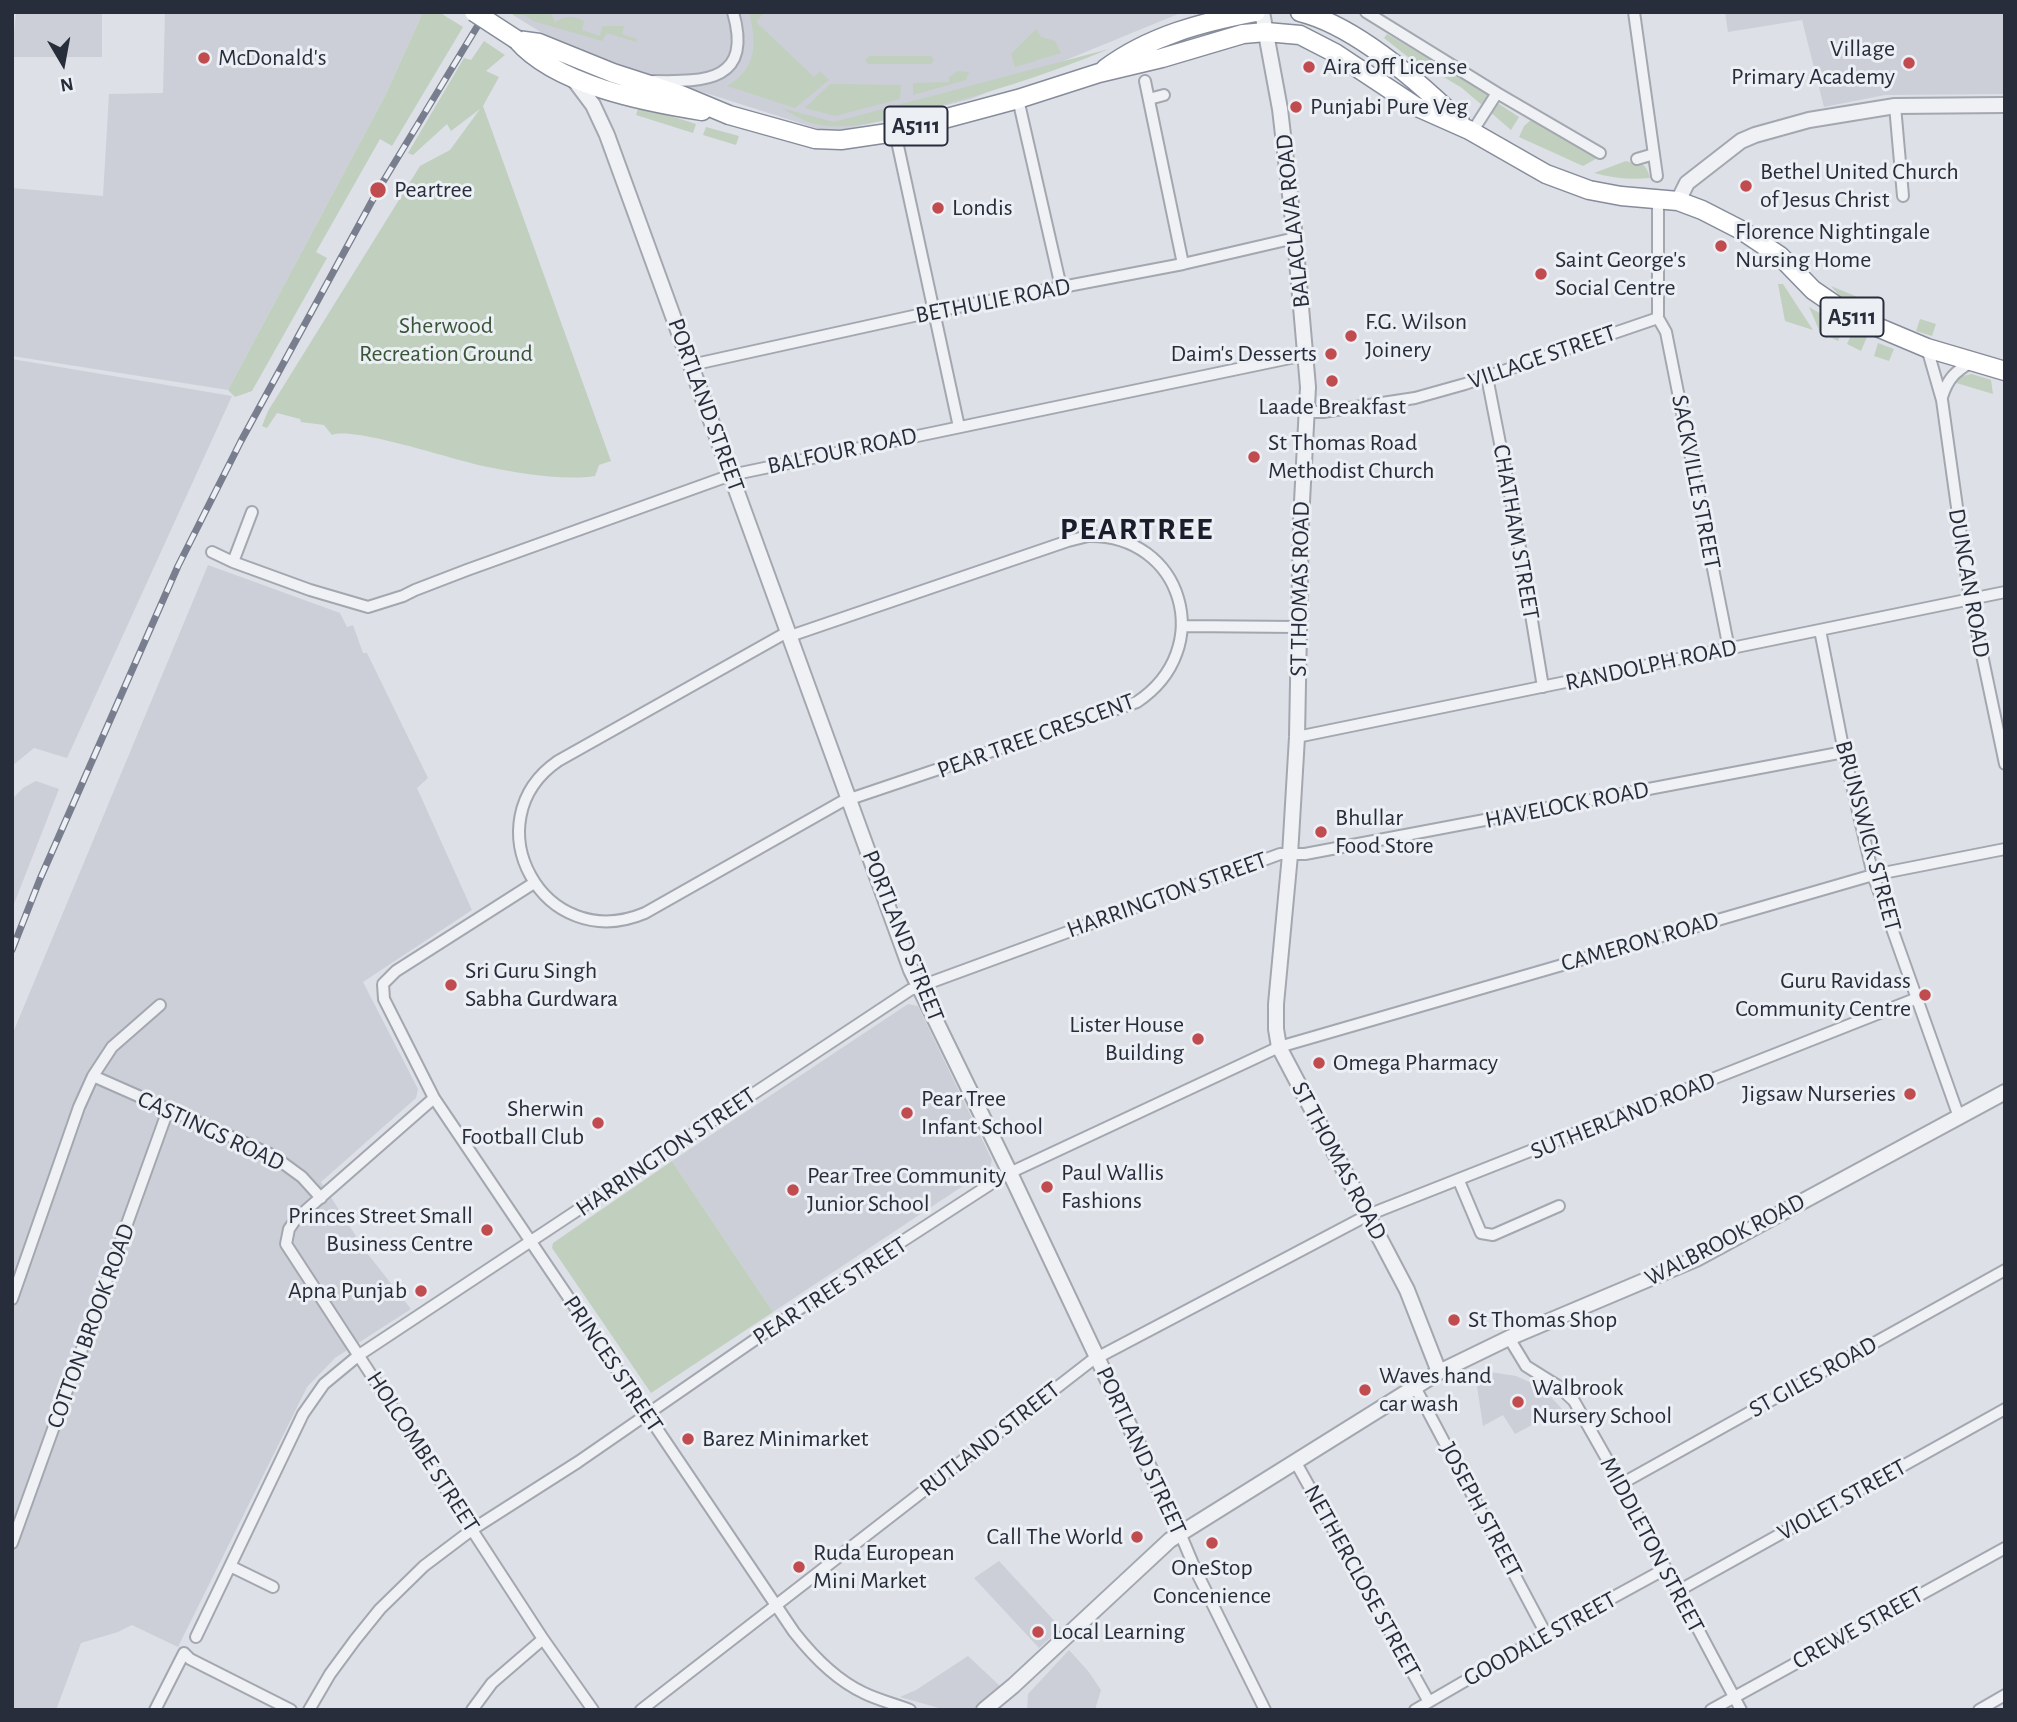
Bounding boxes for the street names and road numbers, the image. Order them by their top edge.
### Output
road number: A5111 [884,106,948,146]
street label: BALACLAVA ROAD [1270,133,1316,309]
street label: BETHULIE ROAD [913,272,1073,330]
road number: A5111 [1820,298,1884,336]
street label: PORTLAND STREET [661,314,751,496]
street label: VILLAGE STREET [1464,318,1620,396]
street label: SACKVILLE STREET [1665,392,1727,572]
street label: BALFOUR ROAD [765,421,919,481]
street label: CHATHAM STREET [1486,442,1546,622]
street label: ST THOMAS ROAD [1284,501,1316,677]
street label: DUNCAN ROAD [1942,506,1996,660]
street label: RANDOLPH ROAD [1563,633,1739,697]
street label: PEAR TREE CRESCENT [933,687,1139,785]
street label: BRUNSWICK STREET [1829,737,1907,935]
street label: HAVELOCK ROAD [1483,775,1651,835]
street label: HARRINGTON STREET [1063,845,1271,945]
street label: PORTLAND STREET [855,846,951,1026]
street label: CAMERON ROAD [1558,906,1722,978]
street label: SUTHERLAND ROAD [1527,1066,1719,1166]
street label: ST THOMAS ROAD [1285,1077,1393,1245]
street label: HARRINGTON STREET [570,1081,762,1223]
street label: CASTINGS ROAD [133,1084,289,1178]
street label: WALBROOK ROAD [1640,1187,1810,1293]
street label: COTTON BROOK ROAD [41,1220,141,1432]
street label: PEAR TREE STREET [747,1230,913,1352]
street label: PRINCES STREET [557,1290,669,1438]
street label: ST GILES ROAD [1744,1330,1882,1424]
street label: PORTLAND STREET [1089,1362,1193,1540]
street label: HOLCOMBE STREET [360,1366,486,1538]
street label: RUTLAND STREET [914,1375,1066,1503]
street label: JOSEPH STREET [1433,1437,1529,1583]
street label: MIDDLETON STREET [1593,1452,1711,1638]
street label: VIOLET STREET [1772,1453,1912,1547]
street label: NETHERCLOSE STREET [1297,1480,1427,1682]
street label: CREWE STREET [1788,1580,1928,1676]
street label: GOODALE STREET [1459,1585,1621,1693]

